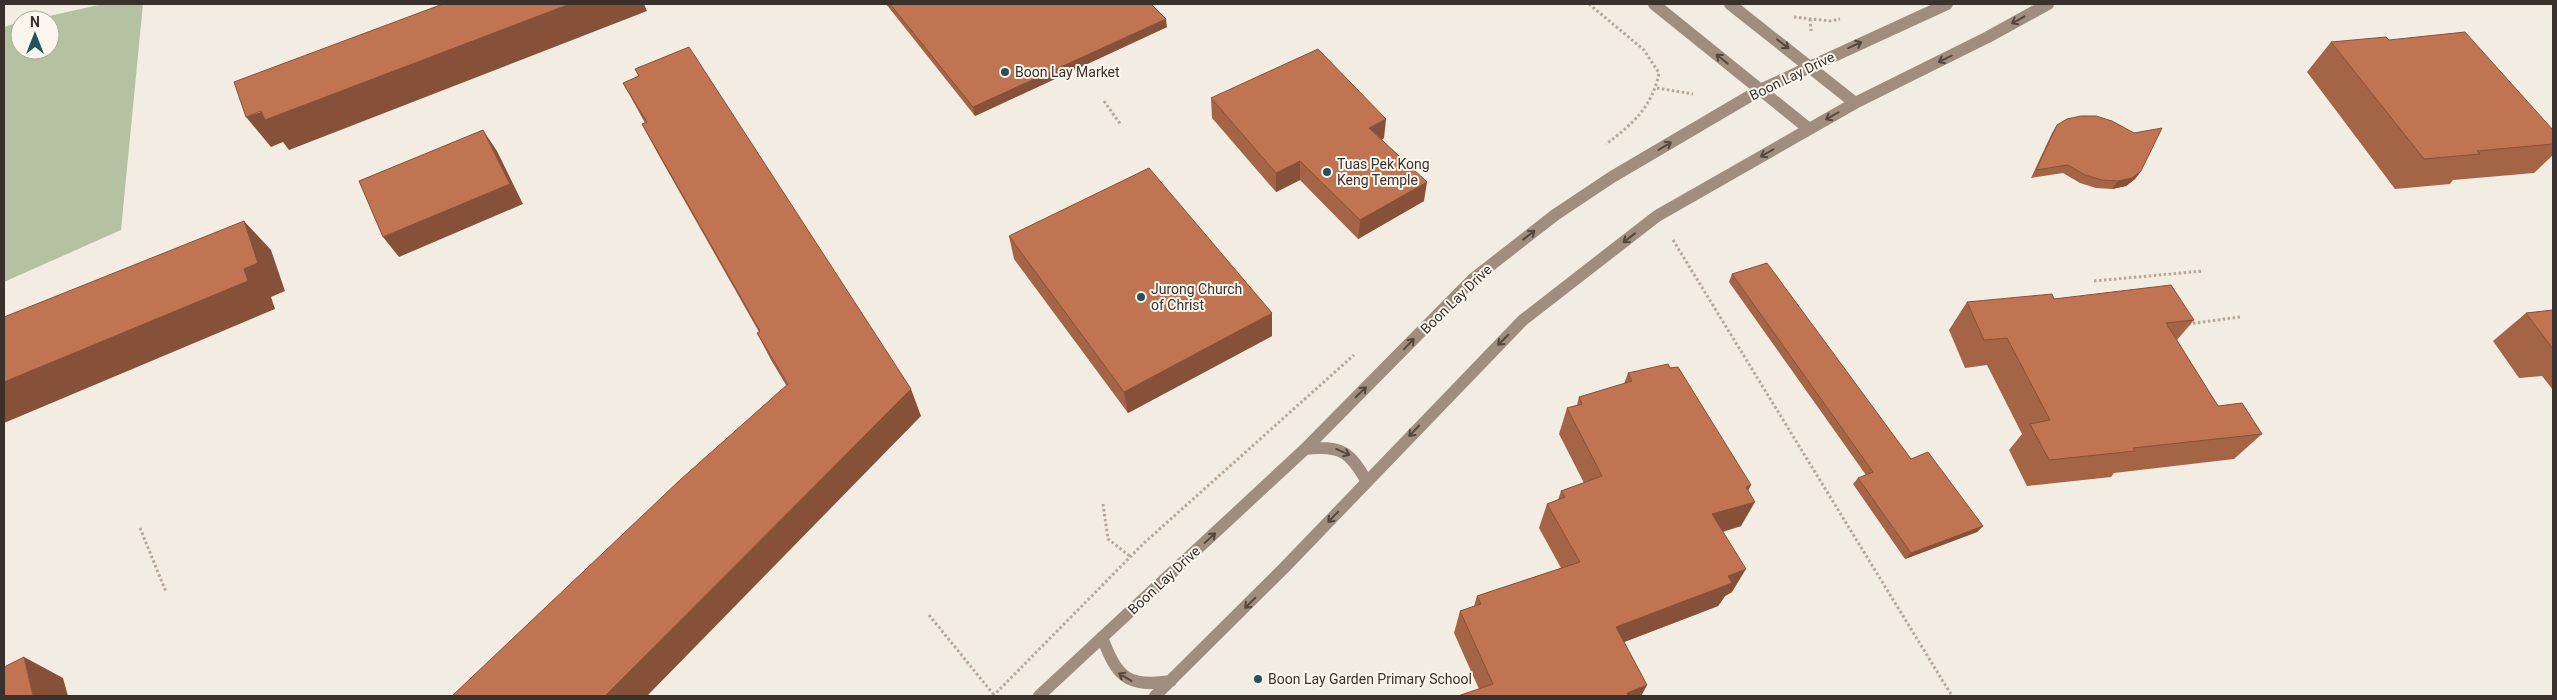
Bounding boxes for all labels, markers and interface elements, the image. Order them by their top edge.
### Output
north arrow [10,10,60,60]
text: N [30,14,40,30]
one-way arrow [2012,16,2026,26]
one-way arrow [1776,39,1790,49]
one-way arrow [1847,40,1862,50]
street label: Boon Lay Drive [1747,49,1837,103]
one-way arrow [1716,54,1729,65]
one-way arrow [1937,54,1952,64]
place label: Boon Lay Market [1015,64,1120,80]
marker: Boon Lay Market [999,66,1011,78]
one-way arrow [1825,111,1840,121]
one-way arrow [1657,141,1672,151]
one-way arrow [1760,149,1775,159]
place label: Tuas Pek Kong Keng Temple [1337,156,1430,188]
marker: Tuas Pek Kong Keng Temple [1321,166,1333,178]
one-way arrow [1522,229,1535,240]
one-way arrow [1622,232,1635,243]
street label: Boon Lay Drive [1417,261,1495,337]
place label: Jurong Church of Christ [1151,281,1242,313]
marker: Jurong Church of Christ [1135,291,1147,303]
one-way arrow [1497,334,1509,347]
one-way arrow [1403,338,1415,350]
one-way arrow [1355,386,1367,398]
one-way arrow [1408,425,1420,438]
one-way arrow [1335,448,1350,458]
one-way arrow [1327,511,1339,523]
one-way arrow [1204,532,1217,544]
street label: Boon Lay Drive [1125,543,1203,617]
one-way arrow [1243,597,1256,609]
place label: Boon Lay Garden Primary School [1268,671,1472,687]
one-way arrow [1118,672,1133,682]
marker: Boon Lay Garden Primary School [1252,673,1264,685]

